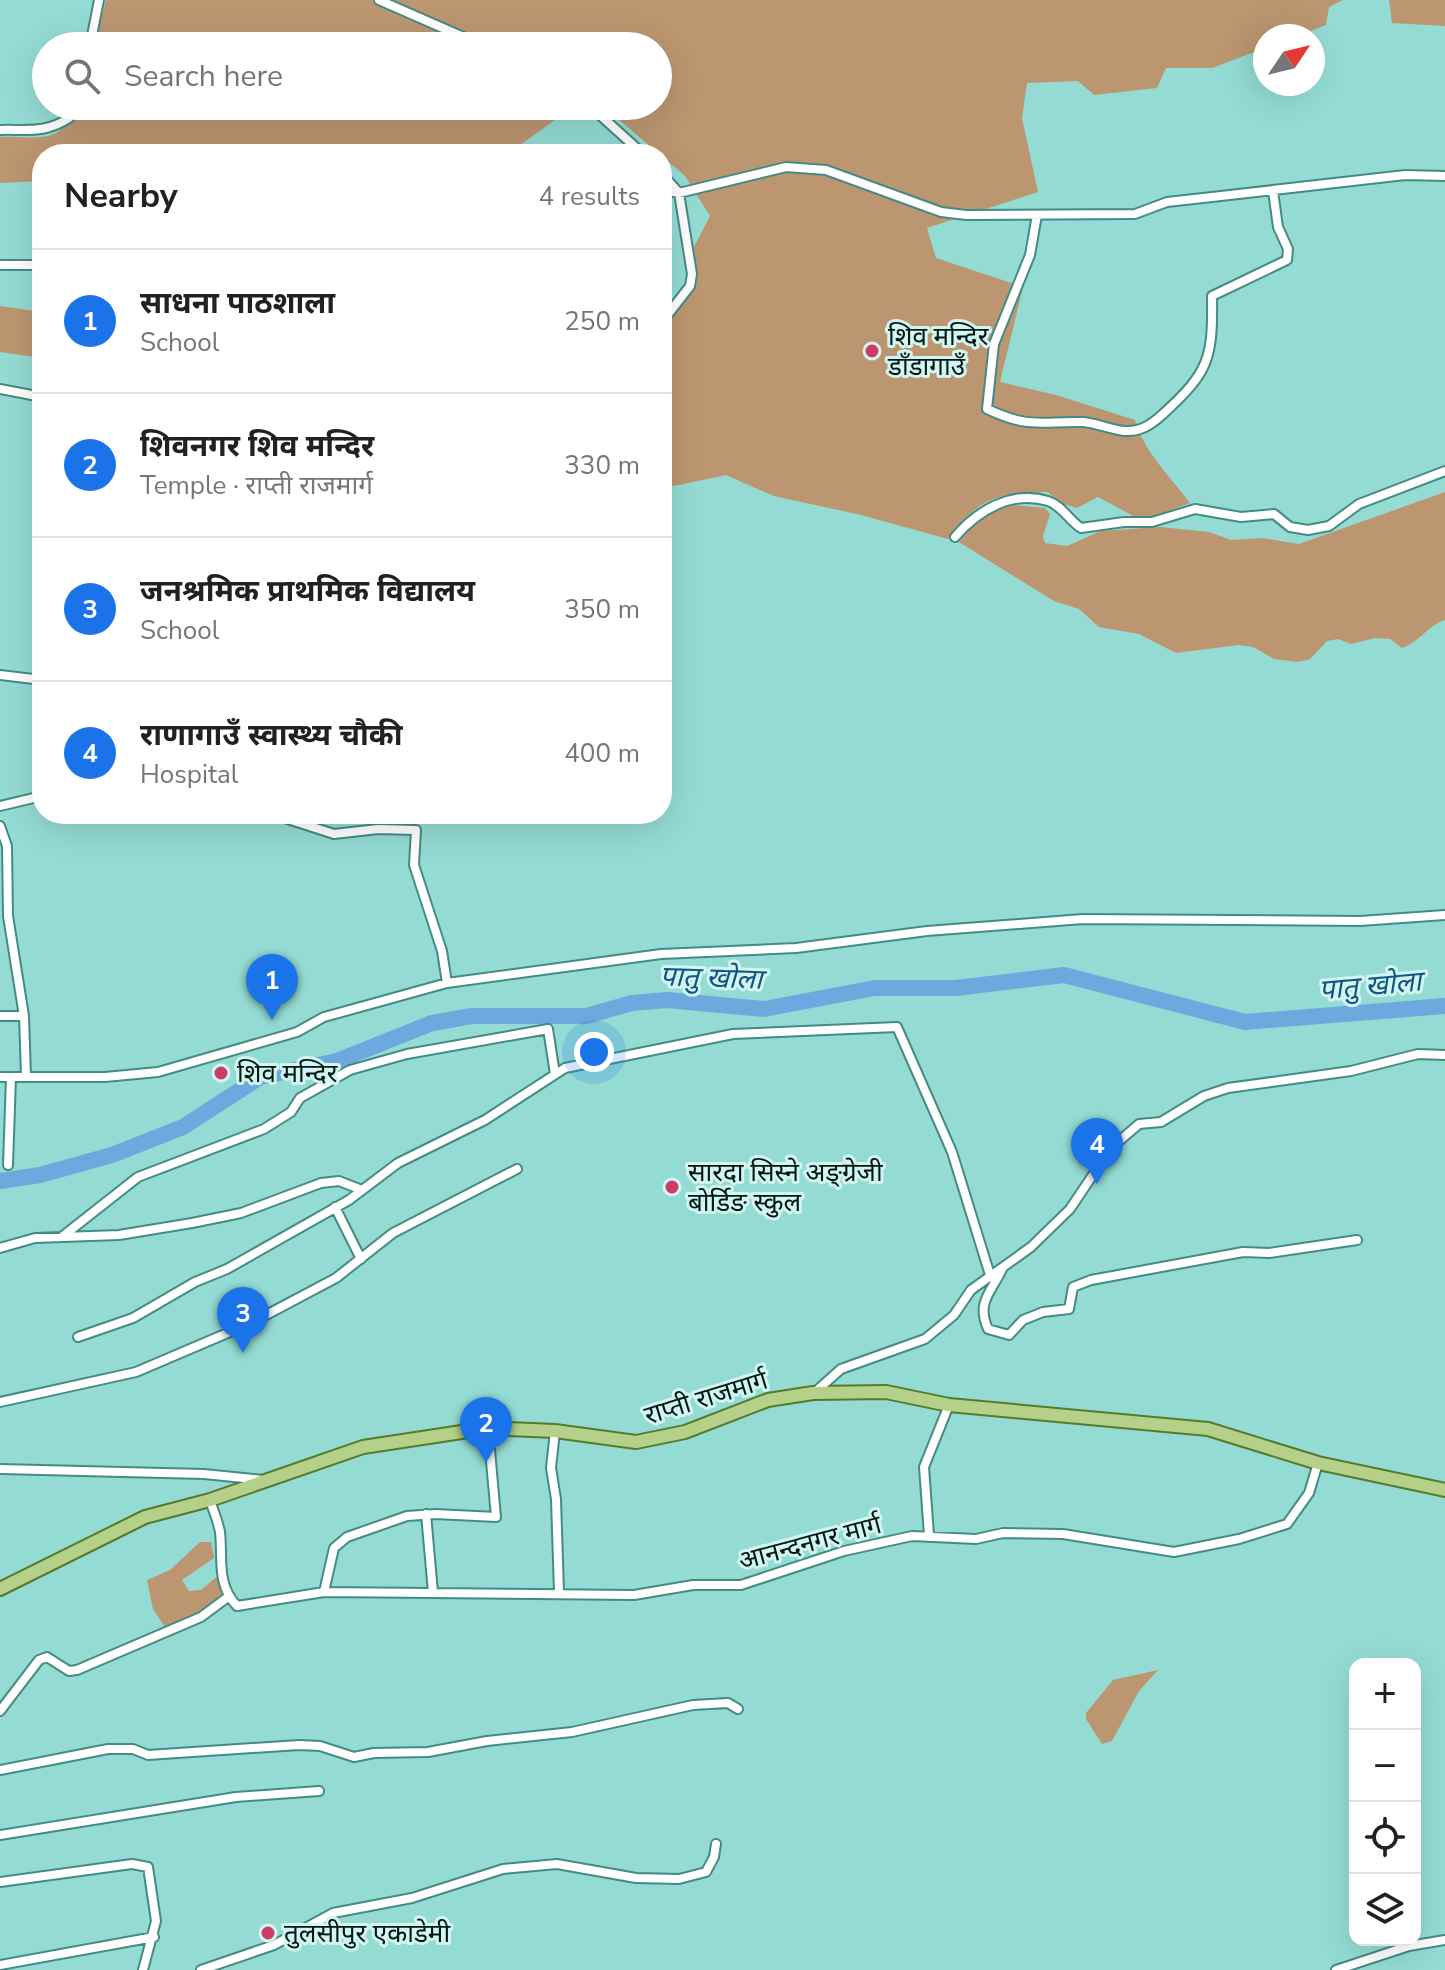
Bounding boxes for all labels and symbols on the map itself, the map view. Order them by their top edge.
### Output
north arrow [1253,24,1325,96]
place label: शिव मन्दिर डाँडागाउँ [887,319,990,384]
marker: शिव मन्दिर डाँडागाउँ [863,342,881,360]
pin: 1 [246,954,298,1020]
water label: पातु खोला [659,957,768,999]
water label: पातु खोला [1317,962,1428,1009]
your location [574,1032,614,1072]
place label: शिव मन्दिर [237,1056,339,1091]
marker: शिव मन्दिर [212,1064,230,1082]
pin: 4 [1071,1118,1123,1184]
place label: सारदा सिस्ने अङ्ग्रेजी बोर्डिङ स्कुल [688,1155,884,1220]
marker: सारदा सिस्ने अङ्ग्रेजी बोर्डिङ स्कुल [663,1178,681,1196]
pin: 3 [217,1287,269,1353]
street label: राप्ती राजमार्ग [640,1362,773,1433]
pin: 2 [460,1397,512,1463]
street label: आनन्दनगर मार्ग [735,1507,886,1579]
place label: तुलसीपुर एकाडेमी [284,1916,451,1951]
marker: तुलसीपुर एकाडेमी [259,1924,277,1942]

